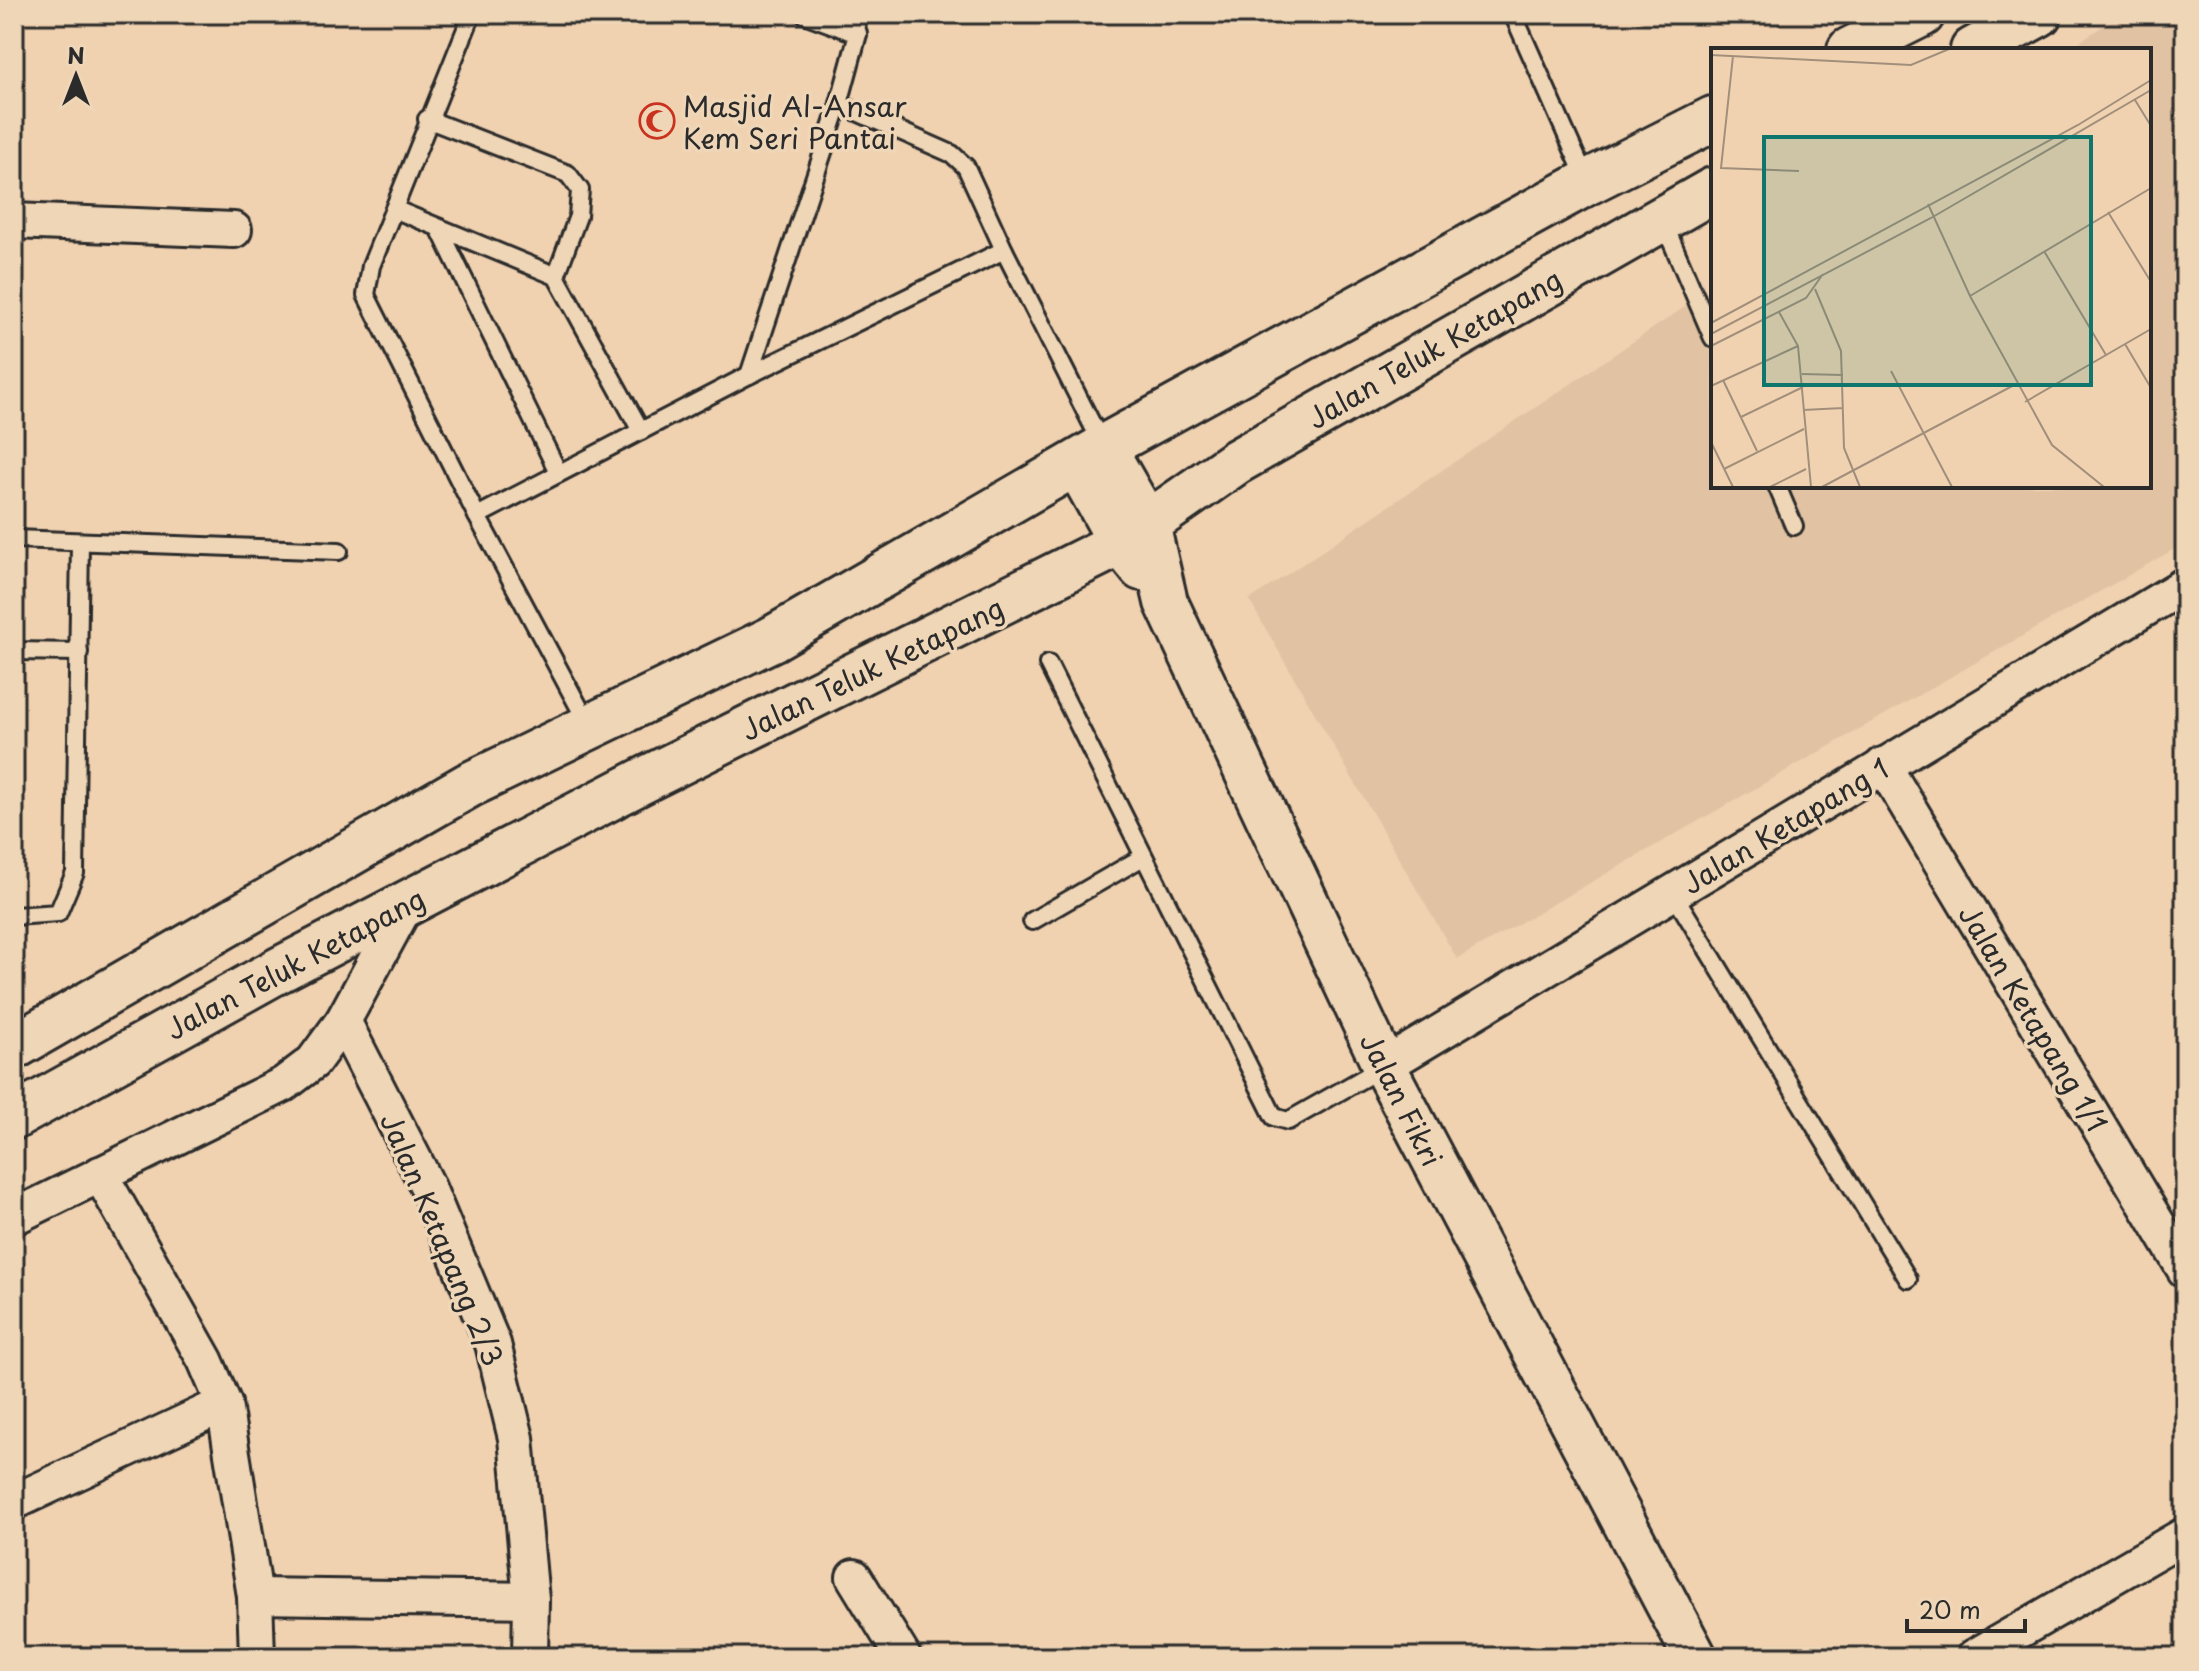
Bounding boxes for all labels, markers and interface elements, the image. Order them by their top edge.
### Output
north arrow [36,36,116,116]
text: N [67,38,85,71]
inset map [1711,48,2151,488]
place label: Masjid Al-Ansar Kem Seri Pantai [683,84,907,159]
mosque icon: Masjid Al-Ansar Kem Seri Pantai [638,102,676,140]
street label: Jalan Teluk Ketapang [1299,257,1569,439]
street label: Jalan Teluk Ketapang [733,586,1011,750]
street label: Jalan Ketapang 1 [1673,746,1897,904]
street label: Jalan Teluk Ketapang [158,876,432,1050]
street label: Jalan Ketapang 1/1 [1949,896,2119,1140]
street label: Jalan Fikri [1350,1025,1454,1173]
street label: Jalan Ketapang 2/3 [370,1106,516,1372]
scale bar [1907,1583,2025,1633]
text: 20 m [1919,1591,1981,1627]

